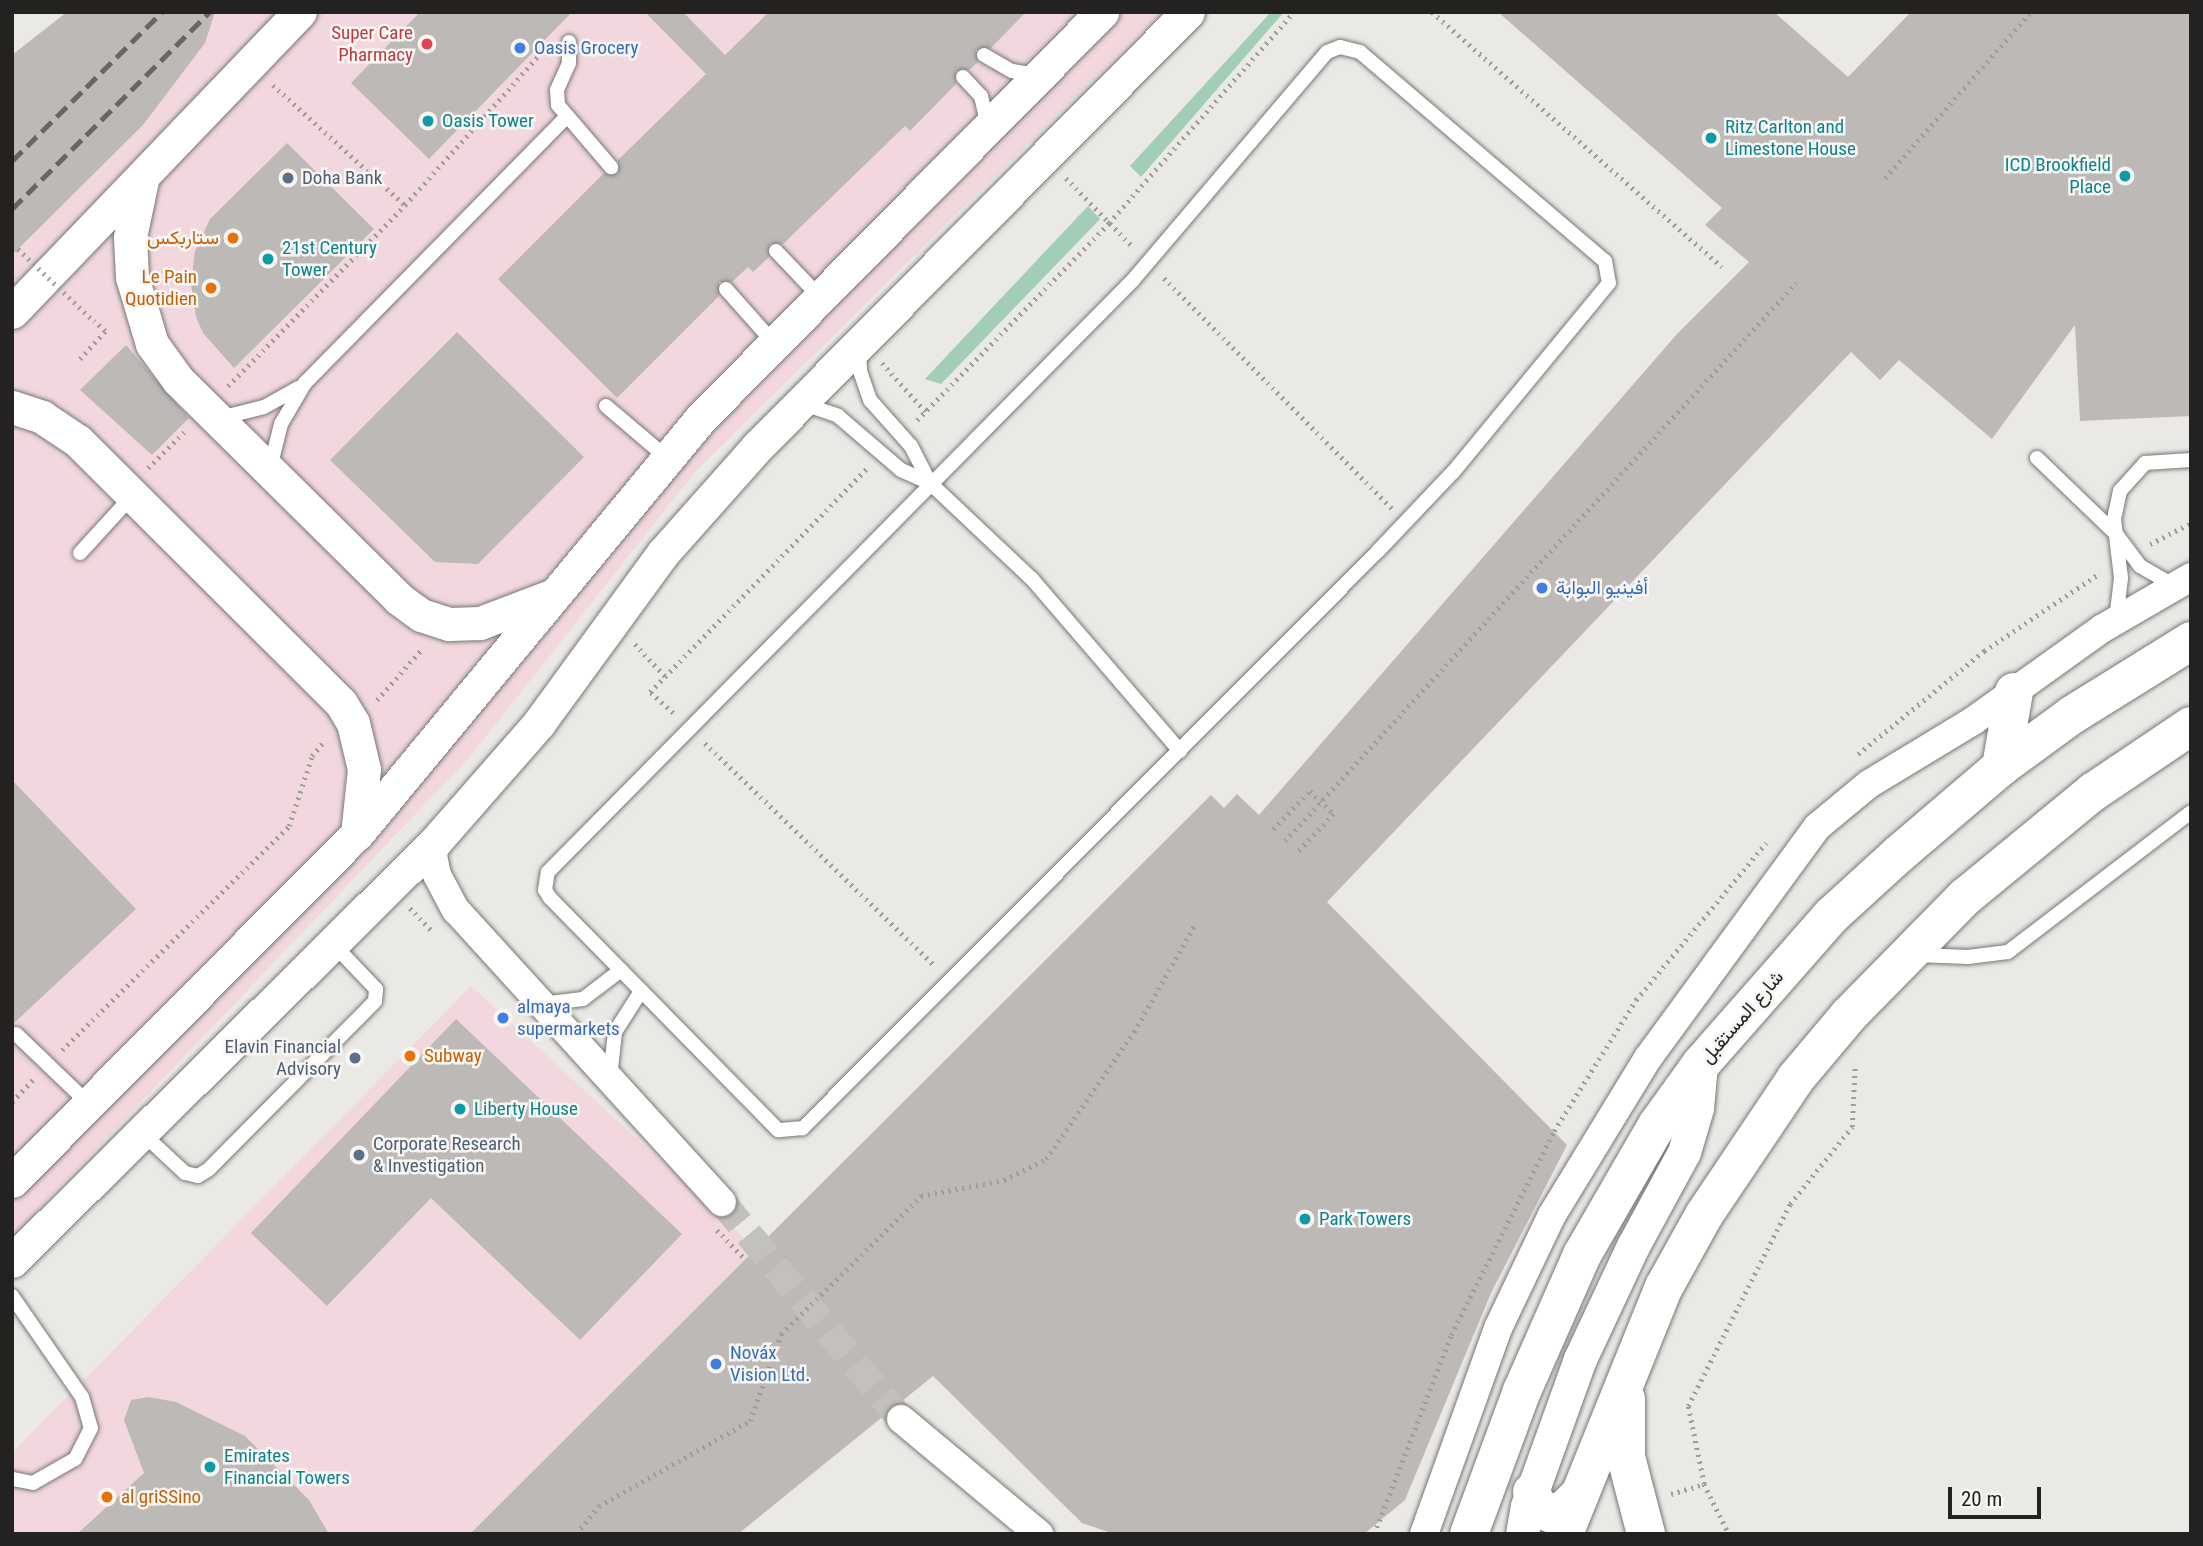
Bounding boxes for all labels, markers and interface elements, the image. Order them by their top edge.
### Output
place label: Super Care Pharmacy [331,22,413,66]
marker: Super Care Pharmacy [419,36,435,52]
place label: Oasis Grocery [534,37,638,59]
marker: Oasis Grocery [512,40,528,56]
place label: Oasis Tower [442,110,534,132]
marker: Oasis Tower [420,113,436,129]
place label: Ritz Carlton and Limestone House [1725,116,1856,160]
marker: Ritz Carlton and Limestone House [1703,130,1719,146]
place label: ICD Brookfield Place [2005,154,2111,198]
place label: Doha Bank [302,167,382,189]
marker: ICD Brookfield Place [2117,168,2133,184]
marker: Doha Bank [280,170,296,186]
place label: ستاربكس [147,227,219,249]
marker: ستاربكس [225,230,241,246]
place label: 21st Century Tower [282,237,377,281]
marker: 21st Century Tower [260,251,276,267]
place label: Le Pain Quotidien [125,266,197,310]
marker: Le Pain Quotidien [203,280,219,296]
place label: أفينيو البوابة [1556,577,1648,599]
marker: أفينيو البوابة [1534,580,1550,596]
street label: شارع المستقبل [1696,966,1788,1068]
place label: almaya supermarkets [517,996,620,1040]
marker: almaya supermarkets [495,1010,511,1026]
place label: Elavin Financial Advisory [225,1036,341,1080]
place label: Subway [424,1045,482,1067]
marker: Subway [402,1048,418,1064]
marker: Elavin Financial Advisory [347,1050,363,1066]
place label: Liberty House [474,1098,578,1120]
marker: Liberty House [452,1101,468,1117]
place label: Corporate Research & Investigation [373,1133,521,1177]
marker: Corporate Research & Investigation [351,1147,367,1163]
place label: Park Towers [1319,1208,1411,1230]
marker: Park Towers [1297,1211,1313,1227]
place label: Nováx Vision Ltd. [730,1342,810,1386]
marker: Nováx Vision Ltd. [708,1356,724,1372]
place label: Emirates Financial Towers [224,1445,350,1489]
marker: Emirates Financial Towers [202,1459,218,1475]
scale bar [1951,1472,2044,1516]
place label: al griSSino [121,1486,201,1508]
text: 20 m [1961,1487,2002,1511]
marker: al griSSino [99,1489,115,1505]

